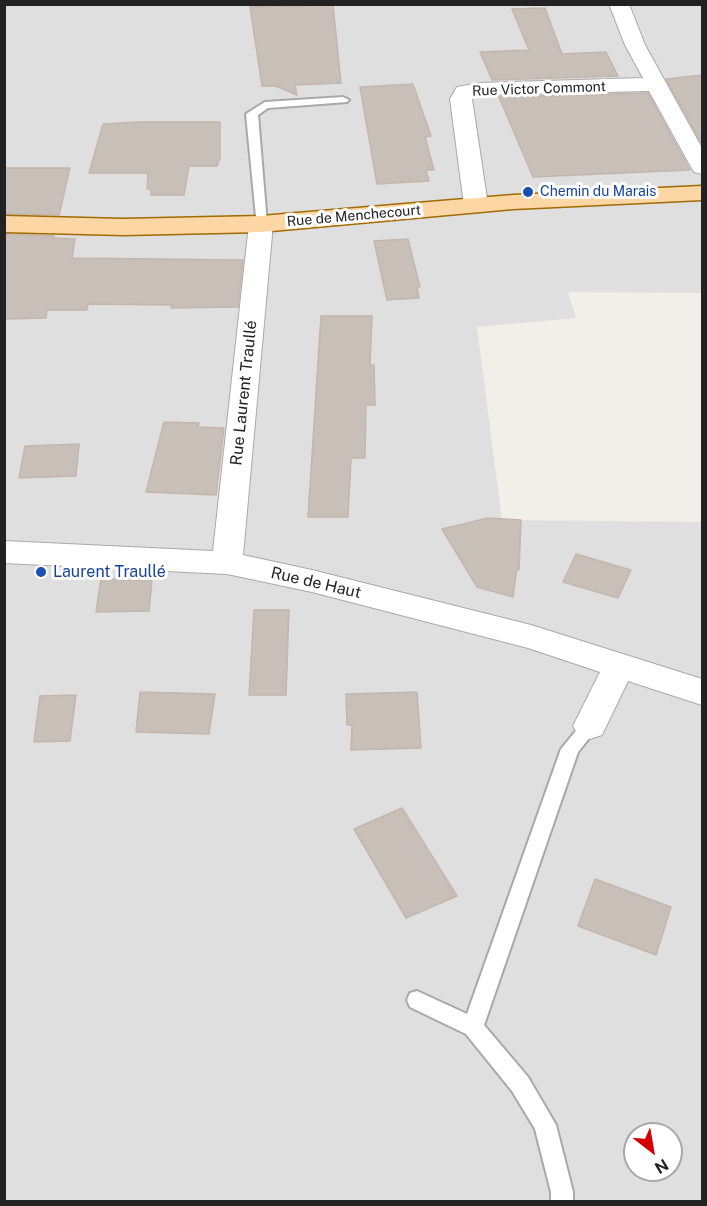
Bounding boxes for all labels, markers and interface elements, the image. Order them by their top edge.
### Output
street label: Rue Victor Commont [472,78,606,100]
place label: Chemin du Marais [540,184,656,200]
marker: Chemin du Marais [521,185,535,199]
street label: Rue de Menchecourt [286,202,422,230]
street label: Rue Laurent Traullé [227,320,261,466]
place label: Laurent Traullé [53,562,166,582]
street label: Rue de Haut [269,563,363,603]
marker: Laurent Traullé [34,565,48,579]
north arrow [623,1122,683,1182]
text: N [651,1155,672,1178]

